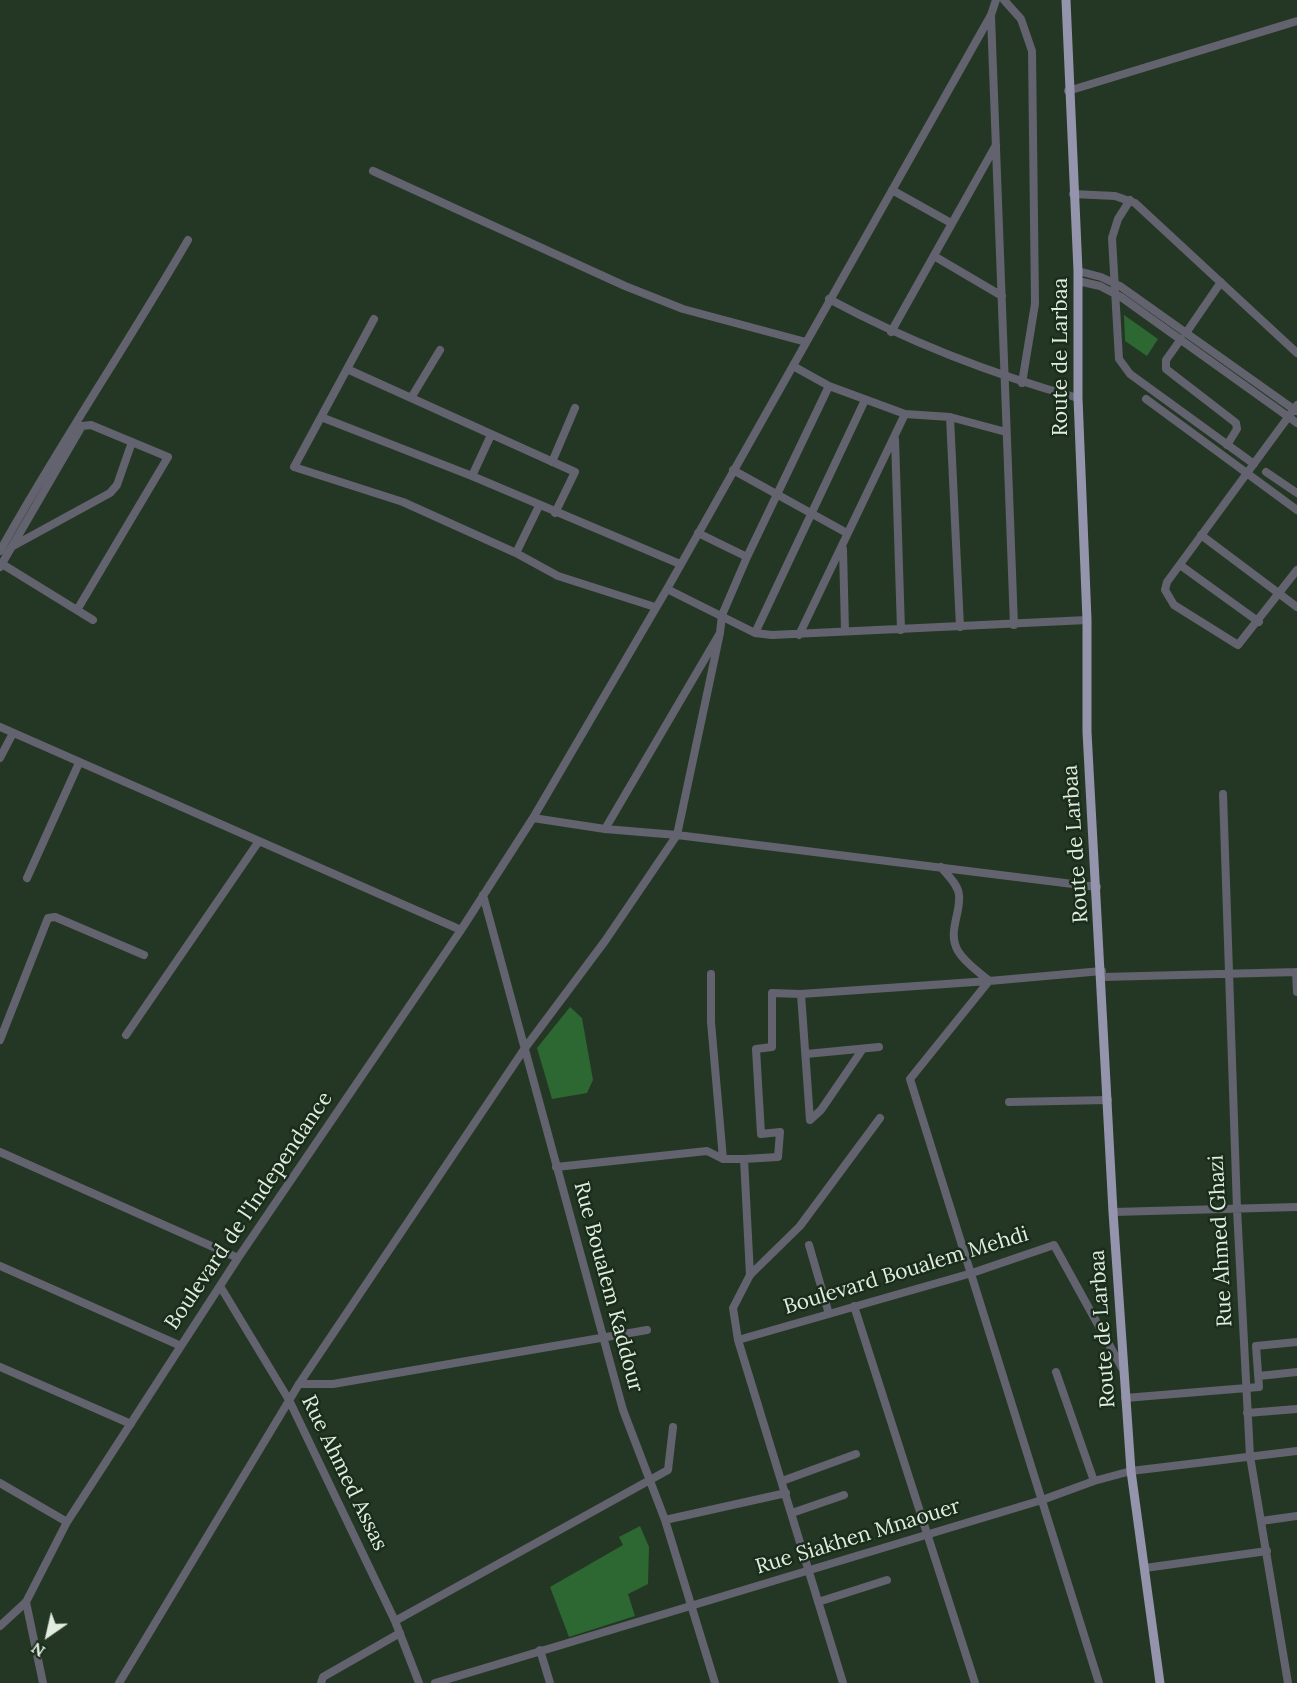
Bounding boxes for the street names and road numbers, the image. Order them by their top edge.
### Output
street label: Route de Larbaa [1048,278,1074,436]
street label: Route de Larbaa [1058,764,1094,924]
street label: Boulevard de l'Independance [160,1087,338,1335]
street label: Rue Ahmed Ghazi [1204,1154,1238,1328]
street label: Rue Boualem Kaddour [568,1179,648,1395]
street label: Boulevard Boualem Mehdi [780,1222,1032,1320]
street label: Route de Larbaa [1085,1249,1121,1409]
street label: Rue Ahmed Assas [295,1391,393,1555]
street label: Rue Siakhen Mnaouer [753,1494,963,1580]

